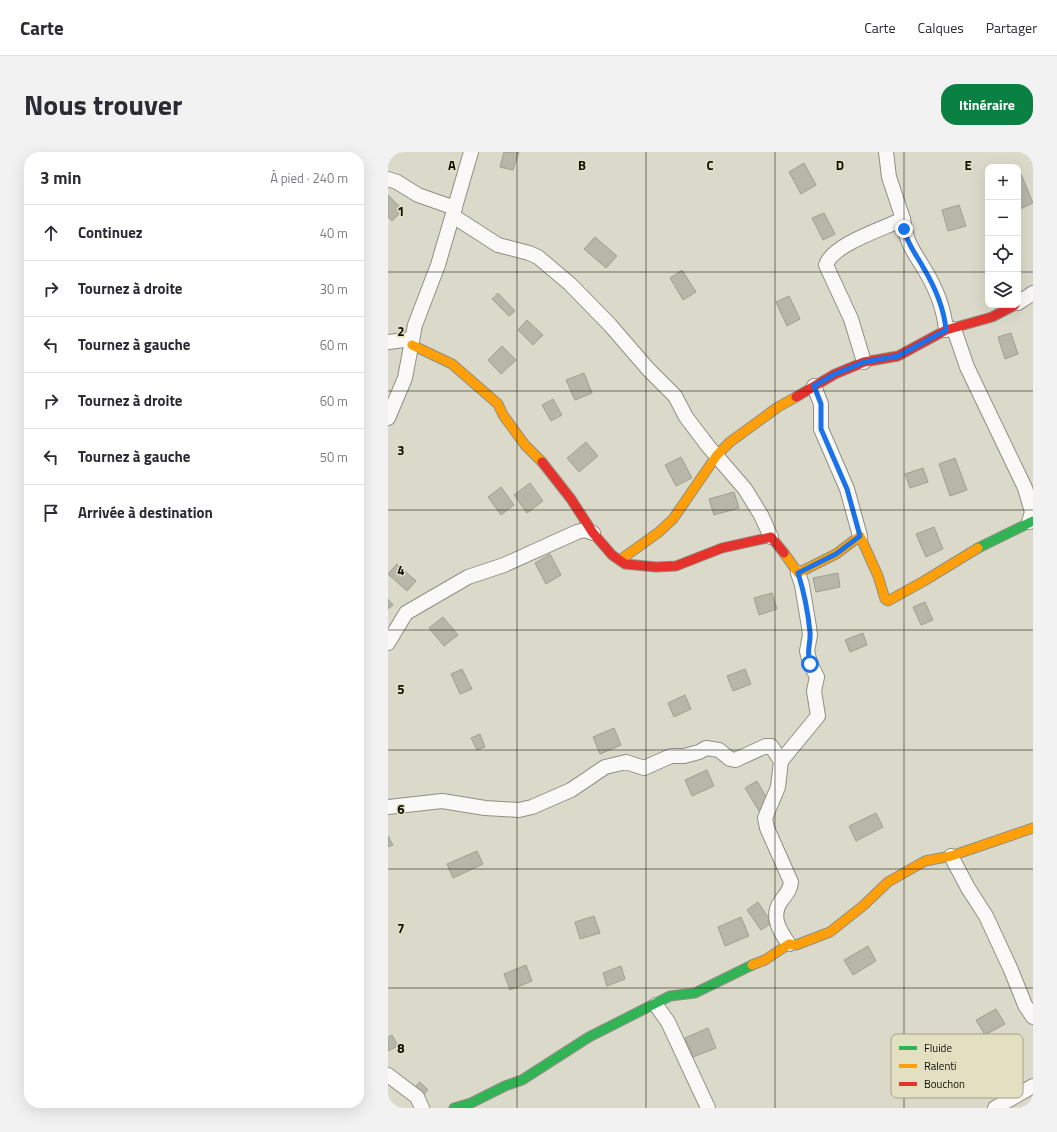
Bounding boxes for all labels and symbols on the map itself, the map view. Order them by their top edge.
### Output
text: A [448,155,456,175]
text: B [578,155,586,175]
text: C [706,155,714,175]
text: D [836,155,844,175]
text: E [964,155,972,175]
text: 1 [397,201,405,221]
route end [895,220,913,238]
text: 2 [397,321,405,341]
text: 3 [397,440,405,460]
text: 4 [397,560,405,580]
route start [801,655,819,673]
text: 5 [397,679,405,699]
text: 6 [397,799,405,819]
text: 7 [397,918,405,938]
legend [891,1034,1023,1098]
text: 8 [397,1038,405,1058]
text: Fluide [924,1040,952,1056]
text: Ralenti [924,1058,957,1074]
text: Bouchon [924,1076,965,1092]

